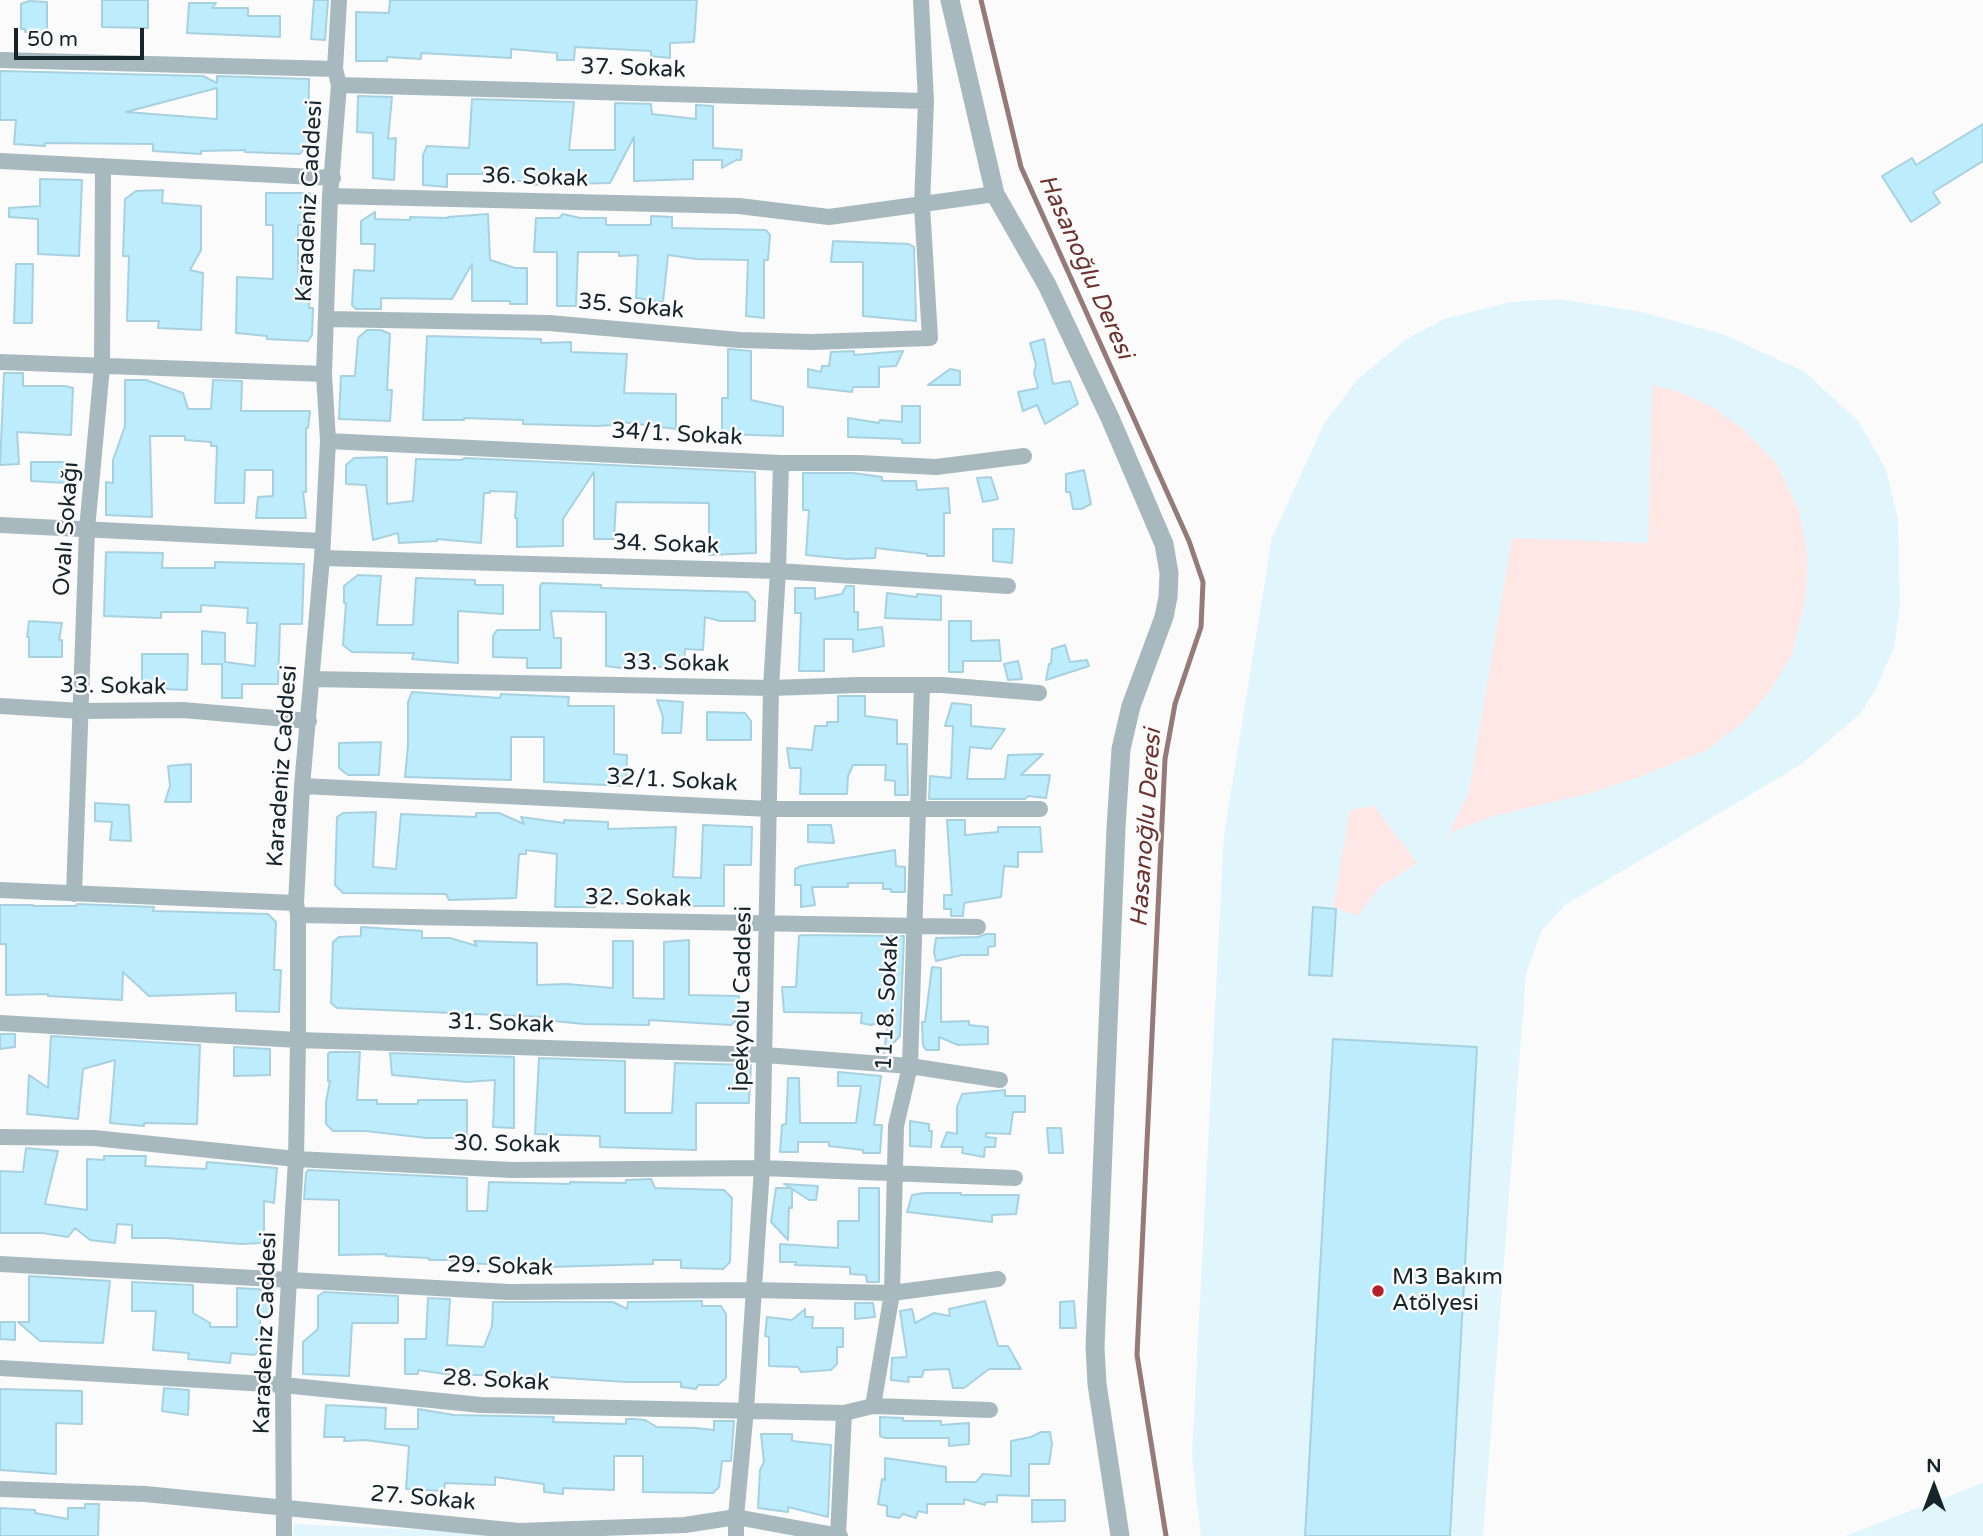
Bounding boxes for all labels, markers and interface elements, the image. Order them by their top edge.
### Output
scale bar [18,14,147,58]
text: 50 m [27,27,78,52]
street label: 37. Sokak [580,53,686,85]
street label: Karadeniz Caddesi [291,99,329,303]
street label: 36. Sokak [481,162,589,194]
water label: Hasanoğlu Deresi [1031,170,1139,364]
street label: 35. Sokak [577,289,685,325]
street label: 34/1. Sokak [611,418,743,452]
street label: Ovalı Sokağı [49,461,85,597]
street label: 34. Sokak [612,529,720,561]
street label: 33. Sokak [622,649,730,679]
street label: Karadeniz Caddesi [262,664,304,868]
street label: 33. Sokak [59,672,167,702]
water label: Hasanoğlu Deresi [1126,728,1168,928]
street label: 32/1. Sokak [606,764,738,798]
street label: 32. Sokak [584,884,692,914]
street label: İpekyolu Caddesi [728,906,758,1092]
street label: 1118. Sokak [871,935,905,1071]
street label: 31. Sokak [447,1008,555,1040]
street label: 30. Sokak [453,1130,561,1160]
street label: Karadeniz Caddesi [249,1231,283,1435]
street label: 29. Sokak [446,1251,554,1283]
place label: M3 Bakım Atölyesi [1392,1264,1503,1318]
marker: M3 Bakım Atölyesi [1370,1283,1386,1299]
street label: 28. Sokak [442,1364,550,1398]
north arrow [1899,1452,1969,1522]
text: N [1926,1455,1942,1477]
street label: 27. Sokak [369,1481,477,1517]

